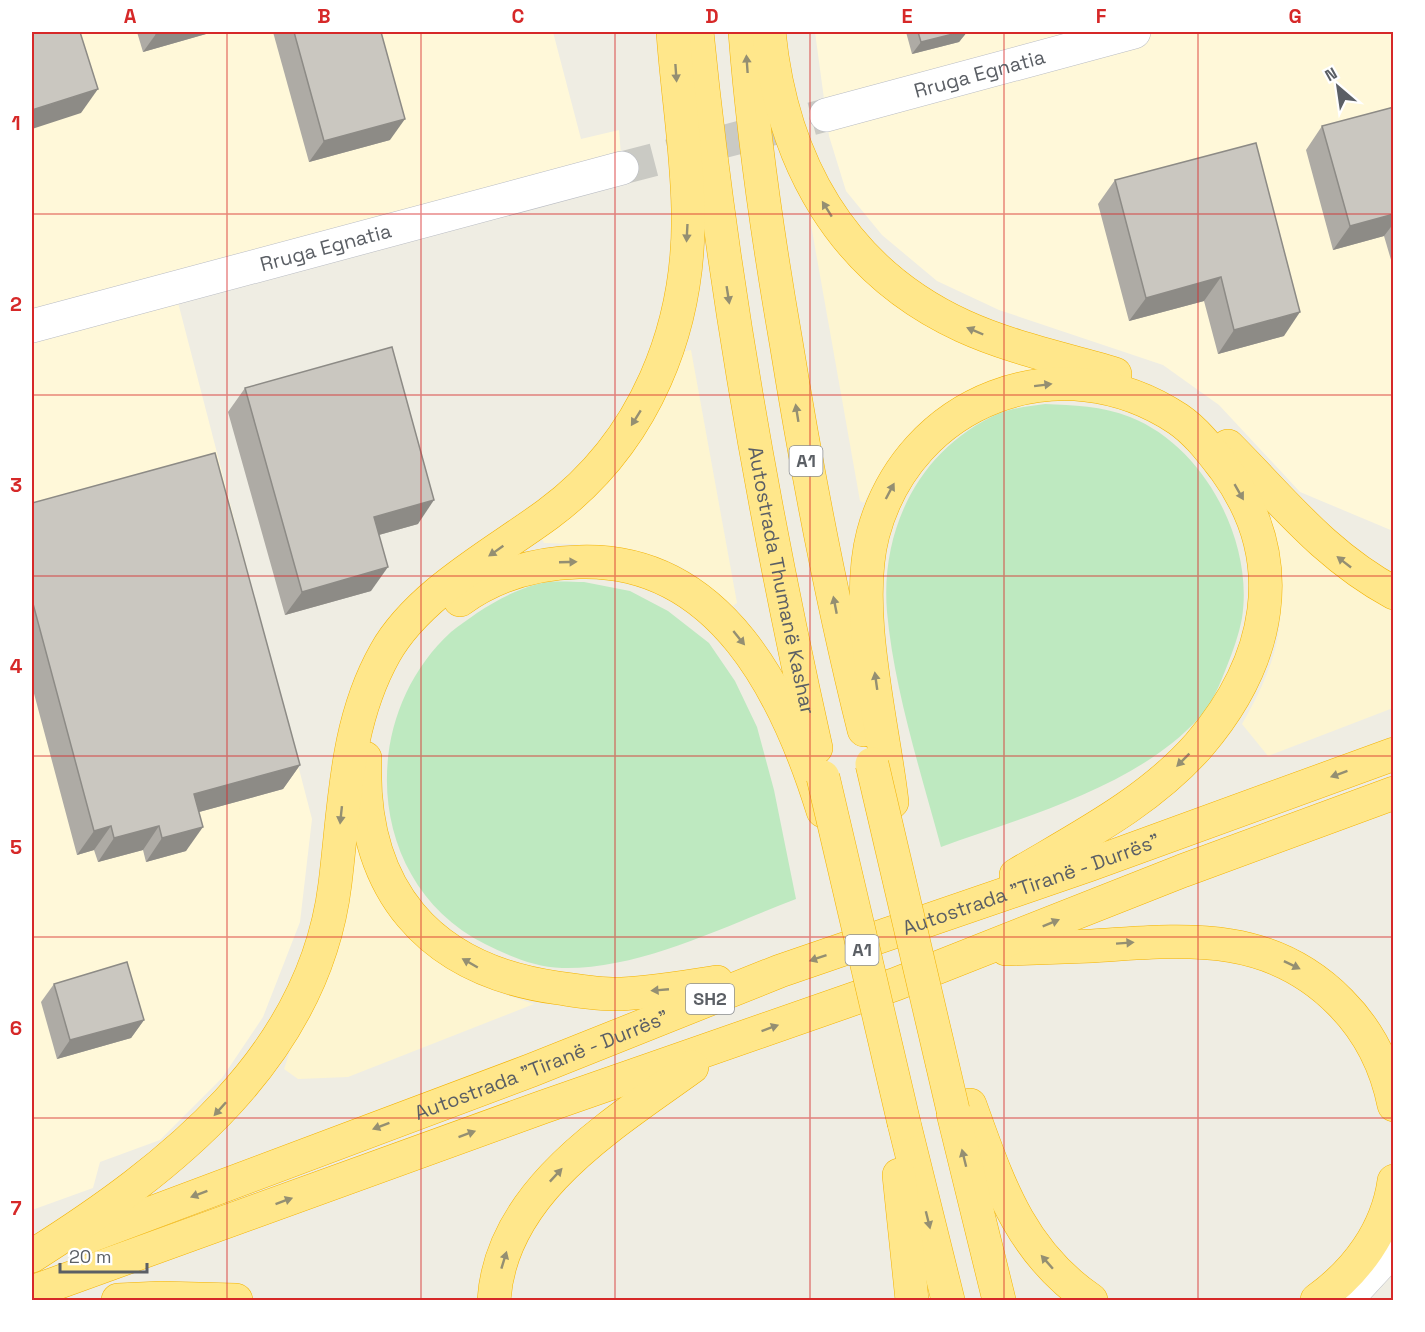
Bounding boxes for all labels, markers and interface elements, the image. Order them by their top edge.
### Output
text: A [124,3,137,29]
text: B [317,3,331,29]
text: C [512,3,525,29]
text: D [705,3,719,29]
text: E [901,3,913,29]
text: F [1096,3,1107,29]
text: G [1288,3,1302,29]
street label: Rruga Egnatia [911,44,1048,104]
one-way arrow [743,54,752,73]
north arrow [1308,57,1368,117]
text: N [1321,63,1341,86]
one-way arrow [671,64,681,83]
text: 1 [11,110,21,136]
one-way arrow [822,201,833,217]
street label: Rruga Egnatia [257,217,394,277]
one-way arrow [683,223,692,242]
one-way arrow [724,286,733,305]
text: 2 [10,291,22,317]
one-way arrow [966,326,984,336]
one-way arrow [1034,380,1053,390]
one-way arrow [793,404,802,423]
one-way arrow [631,410,642,426]
street label: Autostrada Thumanë Kashar [742,444,821,717]
road number: A1 [790,446,822,476]
text: 3 [10,472,22,498]
one-way arrow [885,482,895,499]
one-way arrow [1234,484,1244,501]
one-way arrow [488,545,504,556]
one-way arrow [1336,556,1352,569]
one-way arrow [559,557,578,567]
one-way arrow [830,595,839,614]
one-way arrow [732,630,745,646]
text: 4 [10,653,23,679]
one-way arrow [871,671,880,690]
one-way arrow [1177,753,1191,767]
one-way arrow [1329,770,1347,780]
one-way arrow [337,806,346,825]
street label: Autostrada "Tiranë - Durrës" [899,827,1163,941]
text: 5 [10,834,22,860]
one-way arrow [1042,918,1060,927]
road number: A1 [846,935,878,965]
one-way arrow [1115,938,1134,948]
one-way arrow [809,953,827,963]
one-way arrow [461,958,478,968]
one-way arrow [1283,960,1301,970]
road number: SH2 [686,984,734,1014]
one-way arrow [650,985,669,995]
street label: Autostrada "Tiranë - Durrës" [411,1004,672,1126]
text: 6 [10,1015,22,1041]
one-way arrow [761,1023,779,1033]
one-way arrow [213,1102,227,1117]
one-way arrow [372,1122,390,1131]
one-way arrow [459,1129,477,1139]
one-way arrow [959,1148,969,1167]
one-way arrow [549,1168,563,1183]
one-way arrow [189,1190,207,1200]
text: 7 [10,1195,22,1221]
one-way arrow [275,1195,293,1205]
one-way arrow [924,1211,934,1229]
scale bar [60,1236,147,1274]
text: 20 m [69,1245,112,1268]
one-way arrow [500,1251,509,1269]
one-way arrow [1041,1255,1054,1270]

